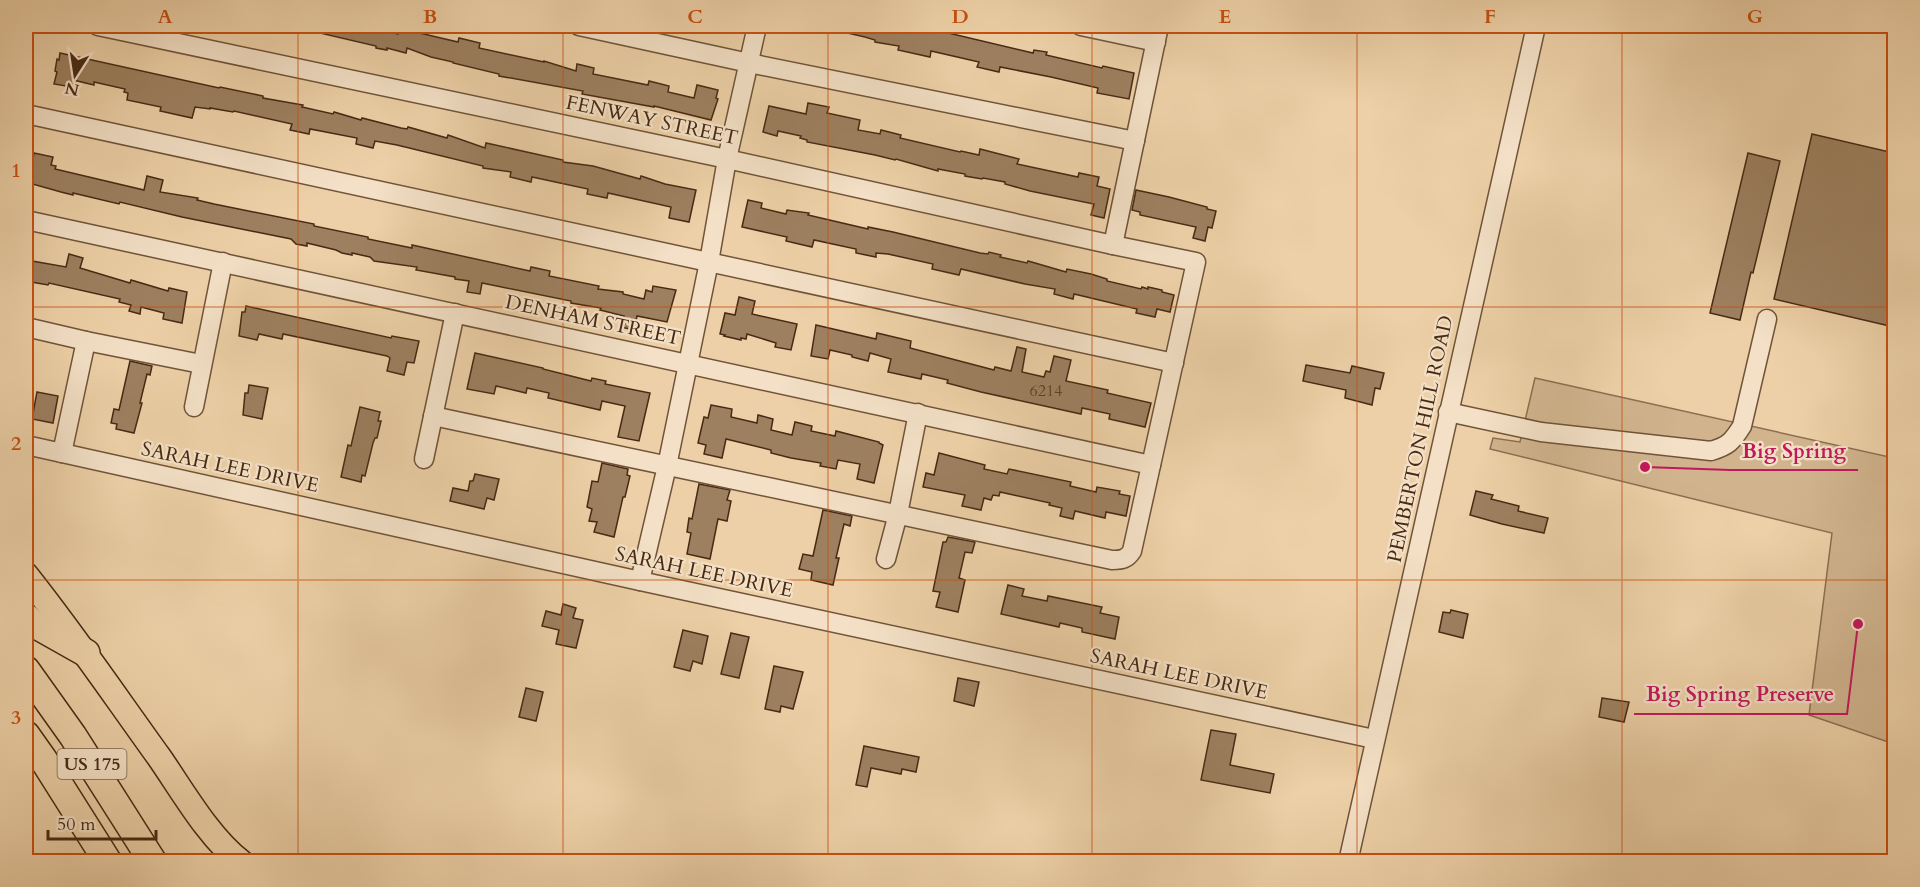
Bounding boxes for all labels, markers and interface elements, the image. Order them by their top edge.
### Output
text: A [157,3,173,30]
text: B [423,3,437,30]
text: C [687,3,703,30]
text: D [951,3,969,30]
text: E [1219,3,1231,30]
text: F [1484,3,1496,30]
text: G [1747,3,1763,30]
north arrow [45,45,105,105]
text: N [63,76,81,101]
street label: FENWAY STREET [563,89,741,151]
text: 1 [11,157,21,184]
street label: DENHAM STREET [503,288,684,352]
street label: PEMBERTON HILL ROAD [1381,313,1459,565]
house number: 6214 [1030,380,1062,402]
text: 2 [11,430,21,457]
callout: Big Spring [1730,431,1858,470]
street label: SARAH LEE DRIVE [139,435,321,499]
text: Big Spring [1742,437,1847,466]
street label: SARAH LEE DRIVE [613,540,795,604]
street label: SARAH LEE DRIVE [1088,642,1270,706]
callout: Big Spring Preserve [1634,675,1847,714]
text: Big Spring Preserve [1646,680,1834,709]
text: 3 [11,704,21,731]
road number: US 175 [58,749,127,779]
scale bar [48,803,156,841]
text: 50 m [57,812,96,837]

